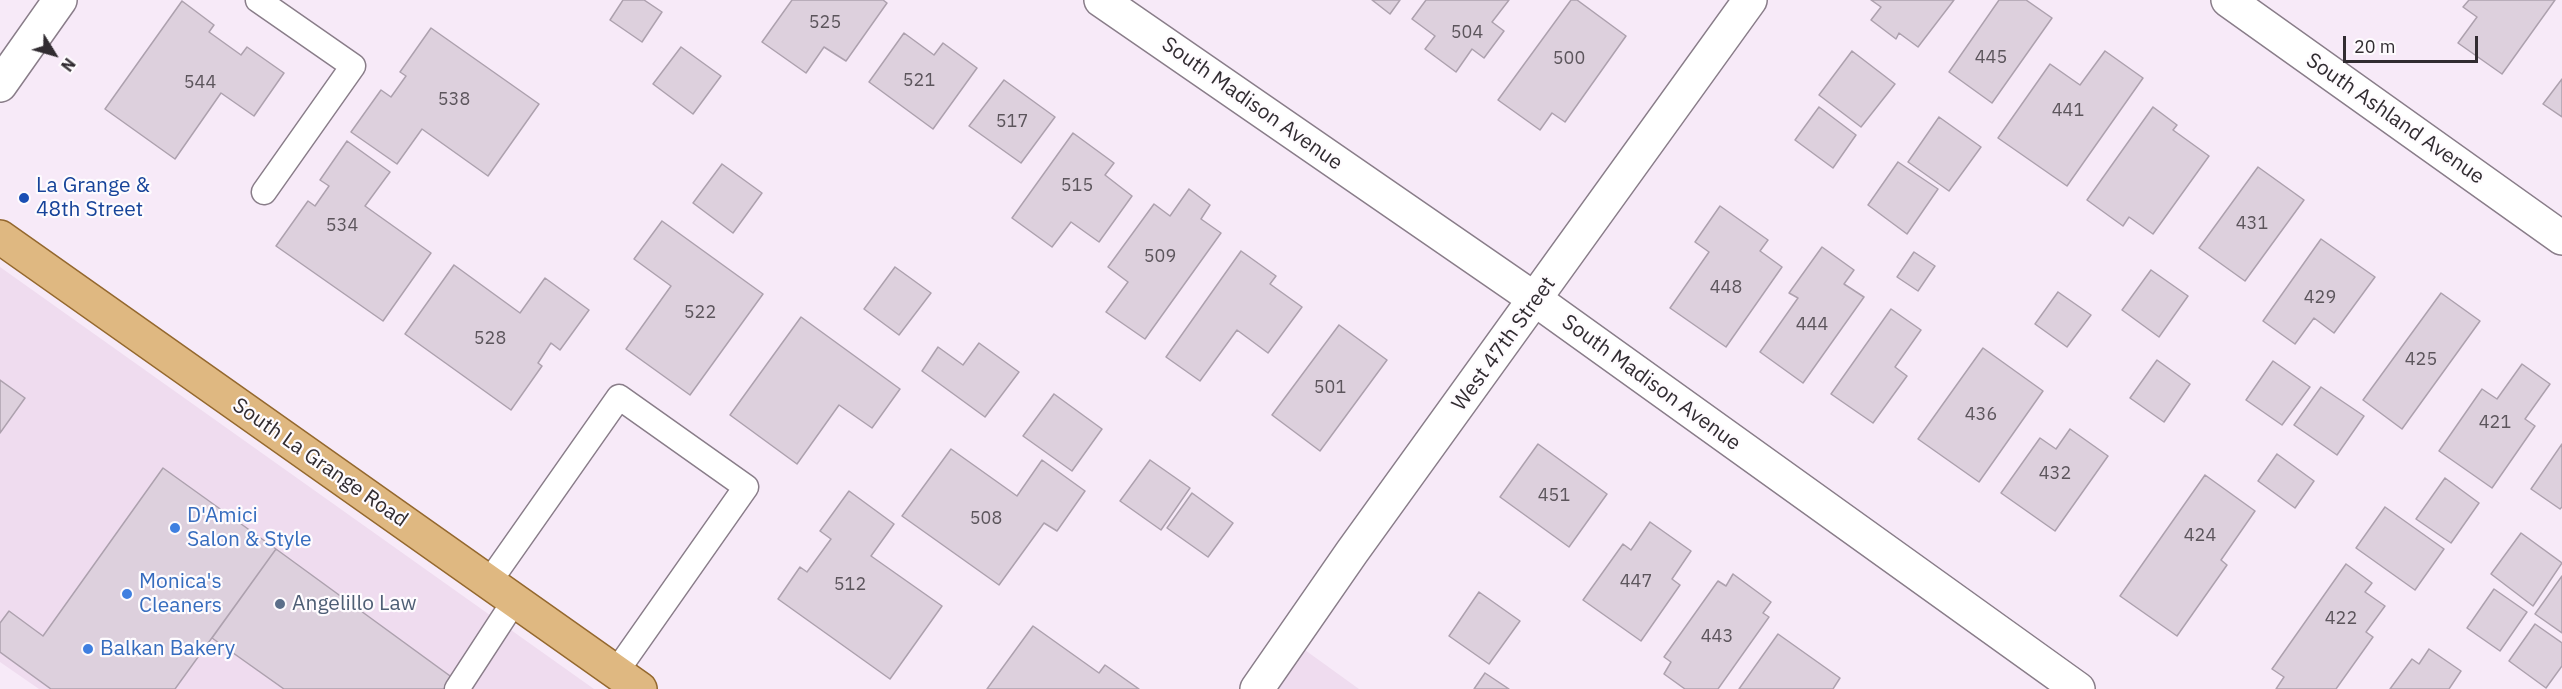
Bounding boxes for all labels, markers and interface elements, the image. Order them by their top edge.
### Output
house number: 525 [809,12,841,34]
house number: 504 [1451,22,1483,44]
north arrow [24,24,84,84]
scale bar [2346,24,2481,62]
street label: South Madison Avenue [1157,32,1347,176]
text: 20 m [2354,35,2396,58]
house number: 445 [1975,47,2007,69]
house number: 500 [1553,48,1585,70]
street label: South Ashland Avenue [2301,48,2489,190]
text: N [57,54,80,75]
house number: 521 [903,70,935,92]
house number: 544 [184,72,216,94]
house number: 538 [438,89,470,111]
house number: 441 [2052,100,2084,122]
house number: 517 [996,111,1028,133]
place label: La Grange & 48th Street [36,173,150,223]
house number: 515 [1061,175,1093,197]
marker: La Grange & 48th Street [17,191,31,205]
house number: 431 [2236,213,2268,235]
house number: 534 [326,215,358,237]
house number: 509 [1144,246,1176,268]
street label: West 47th Street [1447,272,1561,416]
house number: 448 [1710,277,1742,299]
house number: 429 [2304,287,2336,309]
house number: 522 [684,302,716,324]
street label: South Madison Avenue [1557,310,1745,456]
house number: 444 [1796,314,1828,336]
house number: 528 [474,328,506,350]
house number: 425 [2405,349,2437,371]
house number: 501 [1314,377,1346,399]
street label: South La Grange Road [228,393,412,533]
house number: 436 [1965,404,1997,426]
house number: 421 [2479,412,2511,434]
house number: 432 [2039,463,2071,485]
house number: 451 [1538,485,1570,507]
place label: D'Amici Salon & Style [187,503,312,553]
house number: 508 [970,508,1002,530]
marker: D'Amici Salon & Style [168,521,182,535]
house number: 424 [2184,525,2216,547]
place label: Monica's Cleaners [139,569,222,619]
house number: 447 [1620,571,1652,593]
house number: 512 [834,574,866,596]
marker: Monica's Cleaners [120,587,134,601]
place label: Angelillo Law [292,591,417,617]
marker: Angelillo Law [273,597,287,611]
house number: 422 [2325,608,2357,630]
house number: 443 [1701,626,1733,648]
place label: Balkan Bakery [100,636,235,662]
marker: Balkan Bakery [81,642,95,656]

